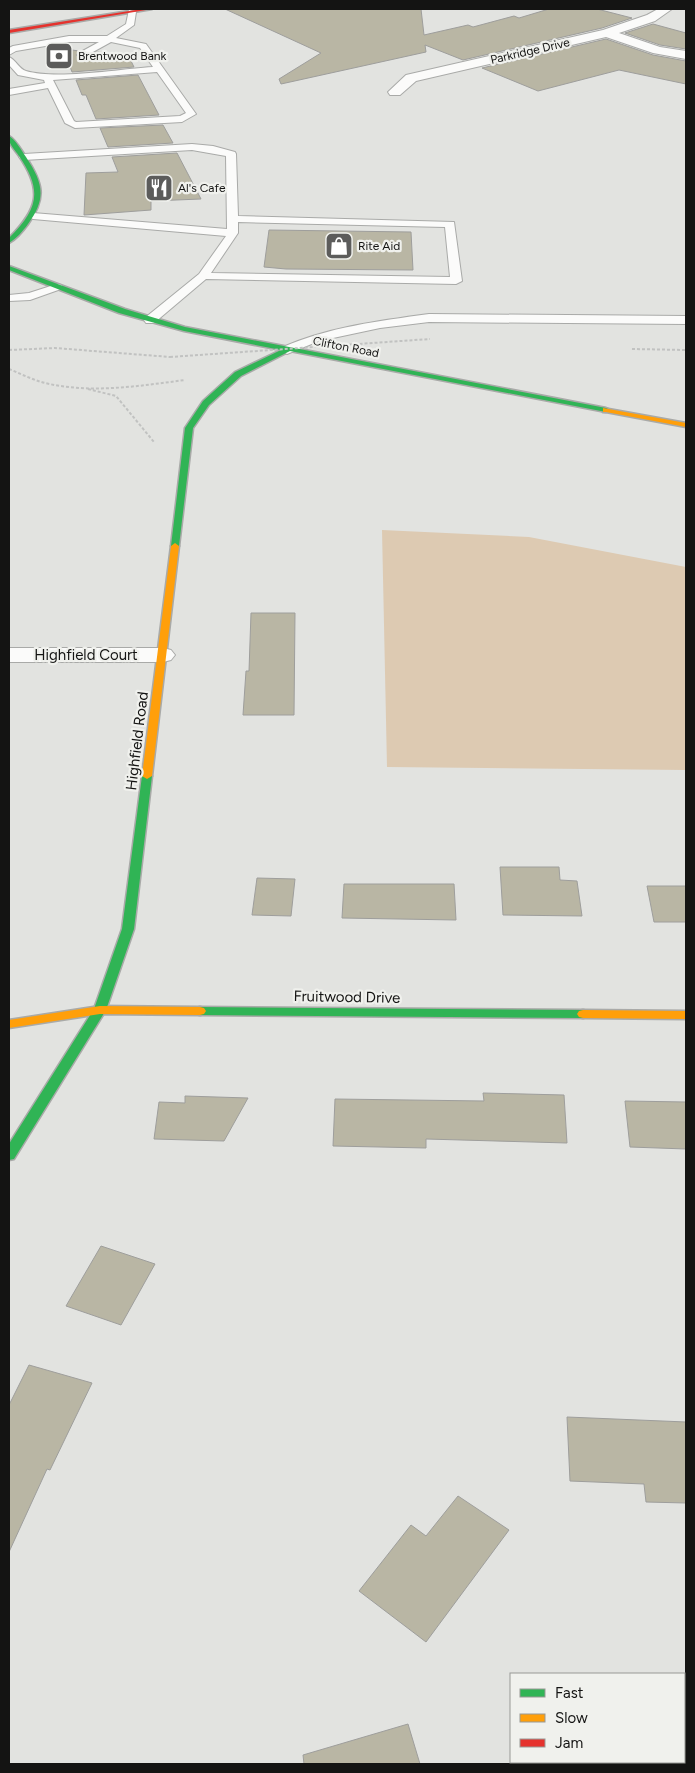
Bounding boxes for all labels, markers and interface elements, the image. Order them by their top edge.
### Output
street label: Parkridge Drive [489,35,571,67]
bank icon: Brentwood Bank [44,41,74,71]
place label: Brentwood Bank [78,49,167,63]
restaurant icon: Al's Cafe [144,173,174,203]
place label: Al's Cafe [178,181,226,195]
shop icon: Rite Aid [324,231,354,261]
place label: Rite Aid [358,239,400,253]
street label: Clifton Road [312,334,380,360]
street label: Highfield Court [34,646,138,664]
street label: Highfield Road [122,691,152,791]
street label: Fruitwood Drive [293,987,401,1007]
legend [510,1673,685,1763]
text: Fast [555,1684,584,1702]
text: Slow [555,1709,588,1727]
text: Jam [555,1734,583,1752]

